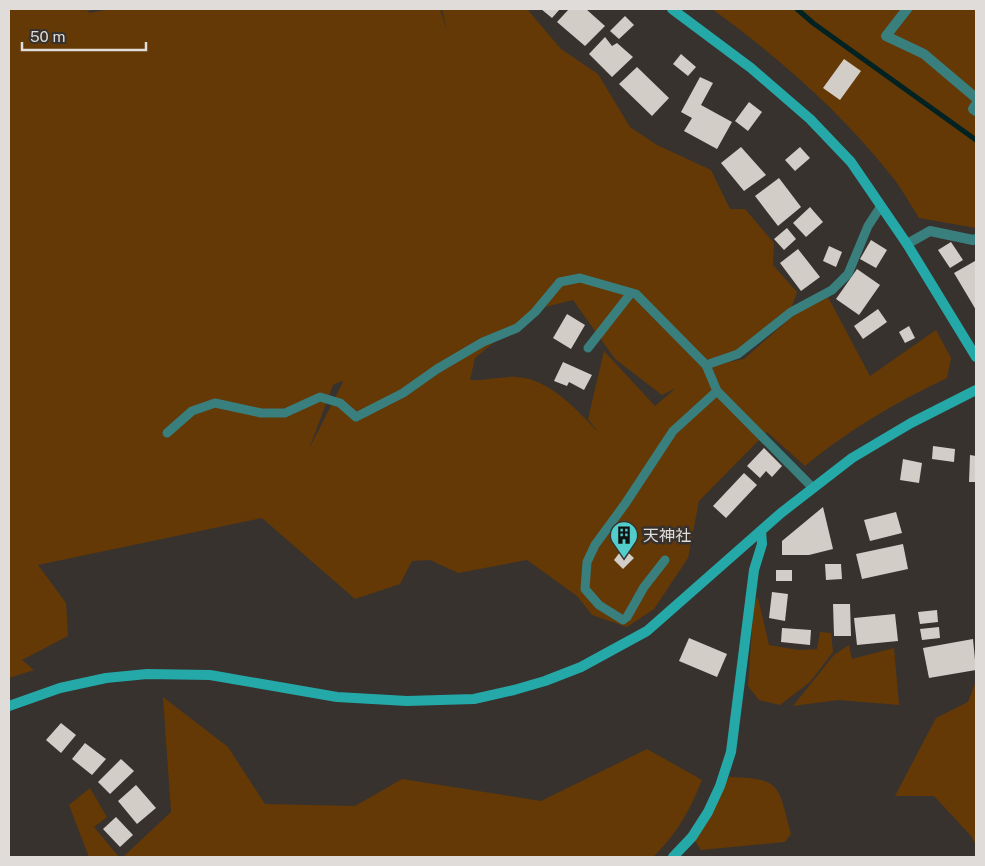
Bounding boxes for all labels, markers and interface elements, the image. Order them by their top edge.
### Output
scale bar [22,20,146,52]
text: 50 m [30,28,65,45]
building icon: 天神社 [609,520,639,559]
place label: 天神社 [643,526,691,545]

